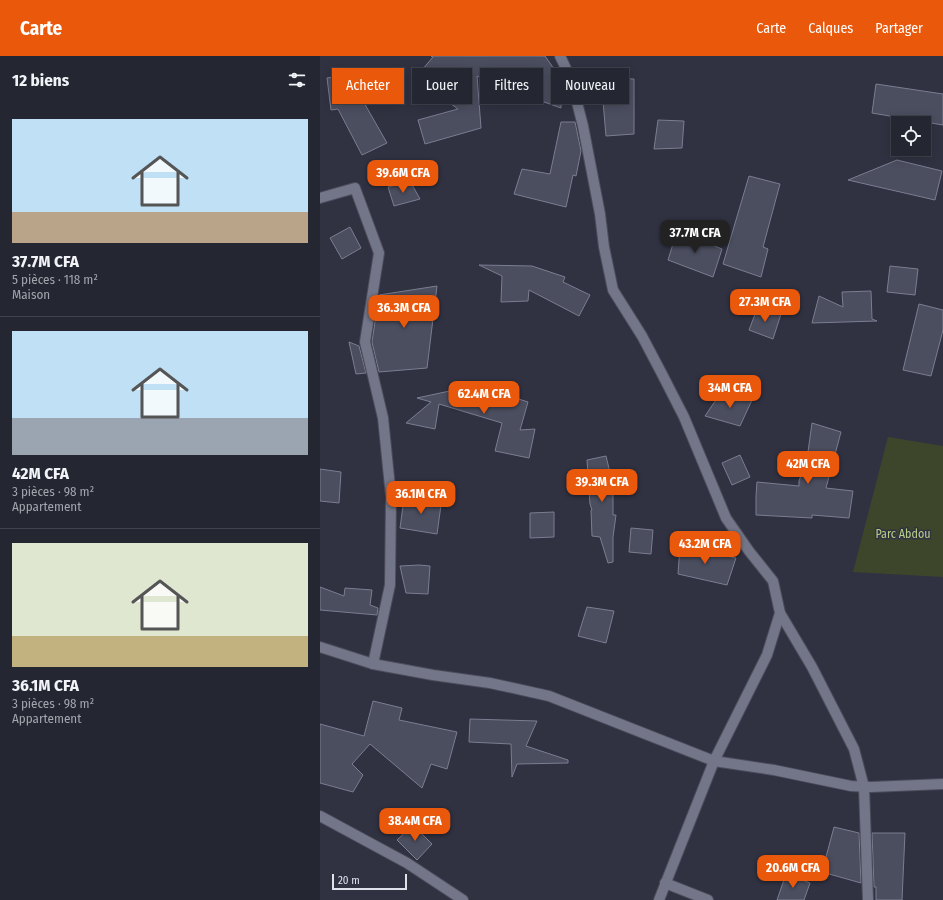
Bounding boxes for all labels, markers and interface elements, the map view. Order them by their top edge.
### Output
text: Carte [20,17,62,40]
text: Carte [756,20,786,37]
text: Calques [808,20,853,37]
text: Partager [875,20,923,37]
chip: Acheter [332,68,404,104]
chip: Louer [412,68,472,104]
chip: Filtres [480,68,543,104]
chip: Nouveau [551,68,629,104]
icon: filters [286,69,308,91]
text: 12 biens [12,70,69,91]
map controls [891,116,931,156]
button: locate [891,116,931,156]
icon: home [124,145,196,217]
pin: 39.6M CFA [357,160,449,194]
text: 39.6M CFA [376,165,430,180]
pin: 37.7M CFA [649,220,741,254]
text: 37.7M CFA [669,225,721,240]
text: 37.7M CFA [12,251,79,272]
text: 5 pièces · 118 m² [12,272,98,287]
text: Maison [12,287,50,302]
pin: 27.3M CFA [719,289,811,323]
text: 27.3M CFA [739,294,791,309]
pin: 36.3M CFA [358,295,450,329]
text: 36.3M CFA [377,300,431,315]
icon: home [124,357,196,429]
pin: 34M CFA [693,375,767,409]
text: 34M CFA [708,380,752,395]
pin: 62.4M CFA [438,381,530,415]
text: 62.4M CFA [457,386,511,401]
pin: 42M CFA [771,451,845,485]
text: 42M CFA [786,456,830,471]
text: 42M CFA [12,463,69,484]
pin: 39.3M CFA [556,469,648,503]
text: 39.3M CFA [575,474,629,489]
pin: 36.1M CFA [375,481,467,515]
text: 3 pièces · 98 m² [12,484,94,499]
text: 36.1M CFA [395,486,447,501]
text: Appartement [12,499,81,514]
park label: Parc Abdou [875,527,931,541]
pin: 43.2M CFA [659,531,751,565]
text: 43.2M CFA [679,536,731,551]
icon: home [124,569,196,641]
text: 36.1M CFA [12,675,79,696]
text: 3 pièces · 98 m² [12,696,94,711]
text: Appartement [12,711,81,726]
pin: 38.4M CFA [369,808,461,842]
text: 38.4M CFA [388,813,442,828]
pin: 20.6M CFA [747,855,839,889]
text: 20.6M CFA [766,860,820,875]
scale bar [332,872,407,891]
text: 20 m [338,874,360,887]

